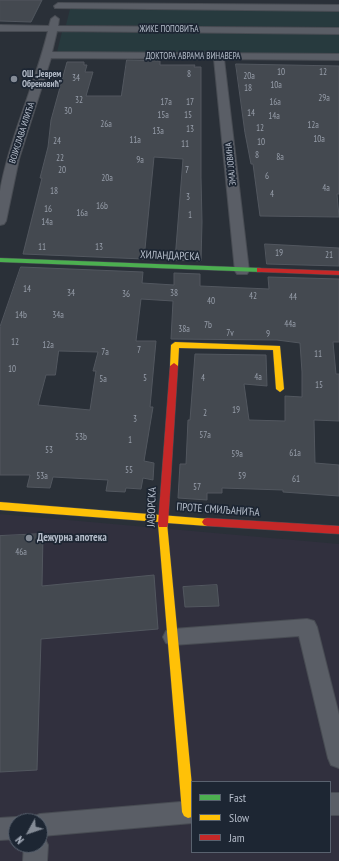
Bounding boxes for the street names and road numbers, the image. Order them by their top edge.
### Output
street label: ЖИКЕ ПОПОВИЋА [139,24,199,34]
street label: ДОКТОРА АВРАМА ВИНАВЕРА [146,51,240,61]
street label: ВОЈИСЛАВА ИЛИЋА [7,101,37,165]
street label: ЗМАЈ ЈОВИНА [223,142,239,186]
street label: ХИЛАНДАРСКА [140,248,200,264]
street label: ЈАВОРСКА [145,487,159,527]
street label: ПРОТЕ СМИЉАНИЋА [176,501,260,519]

